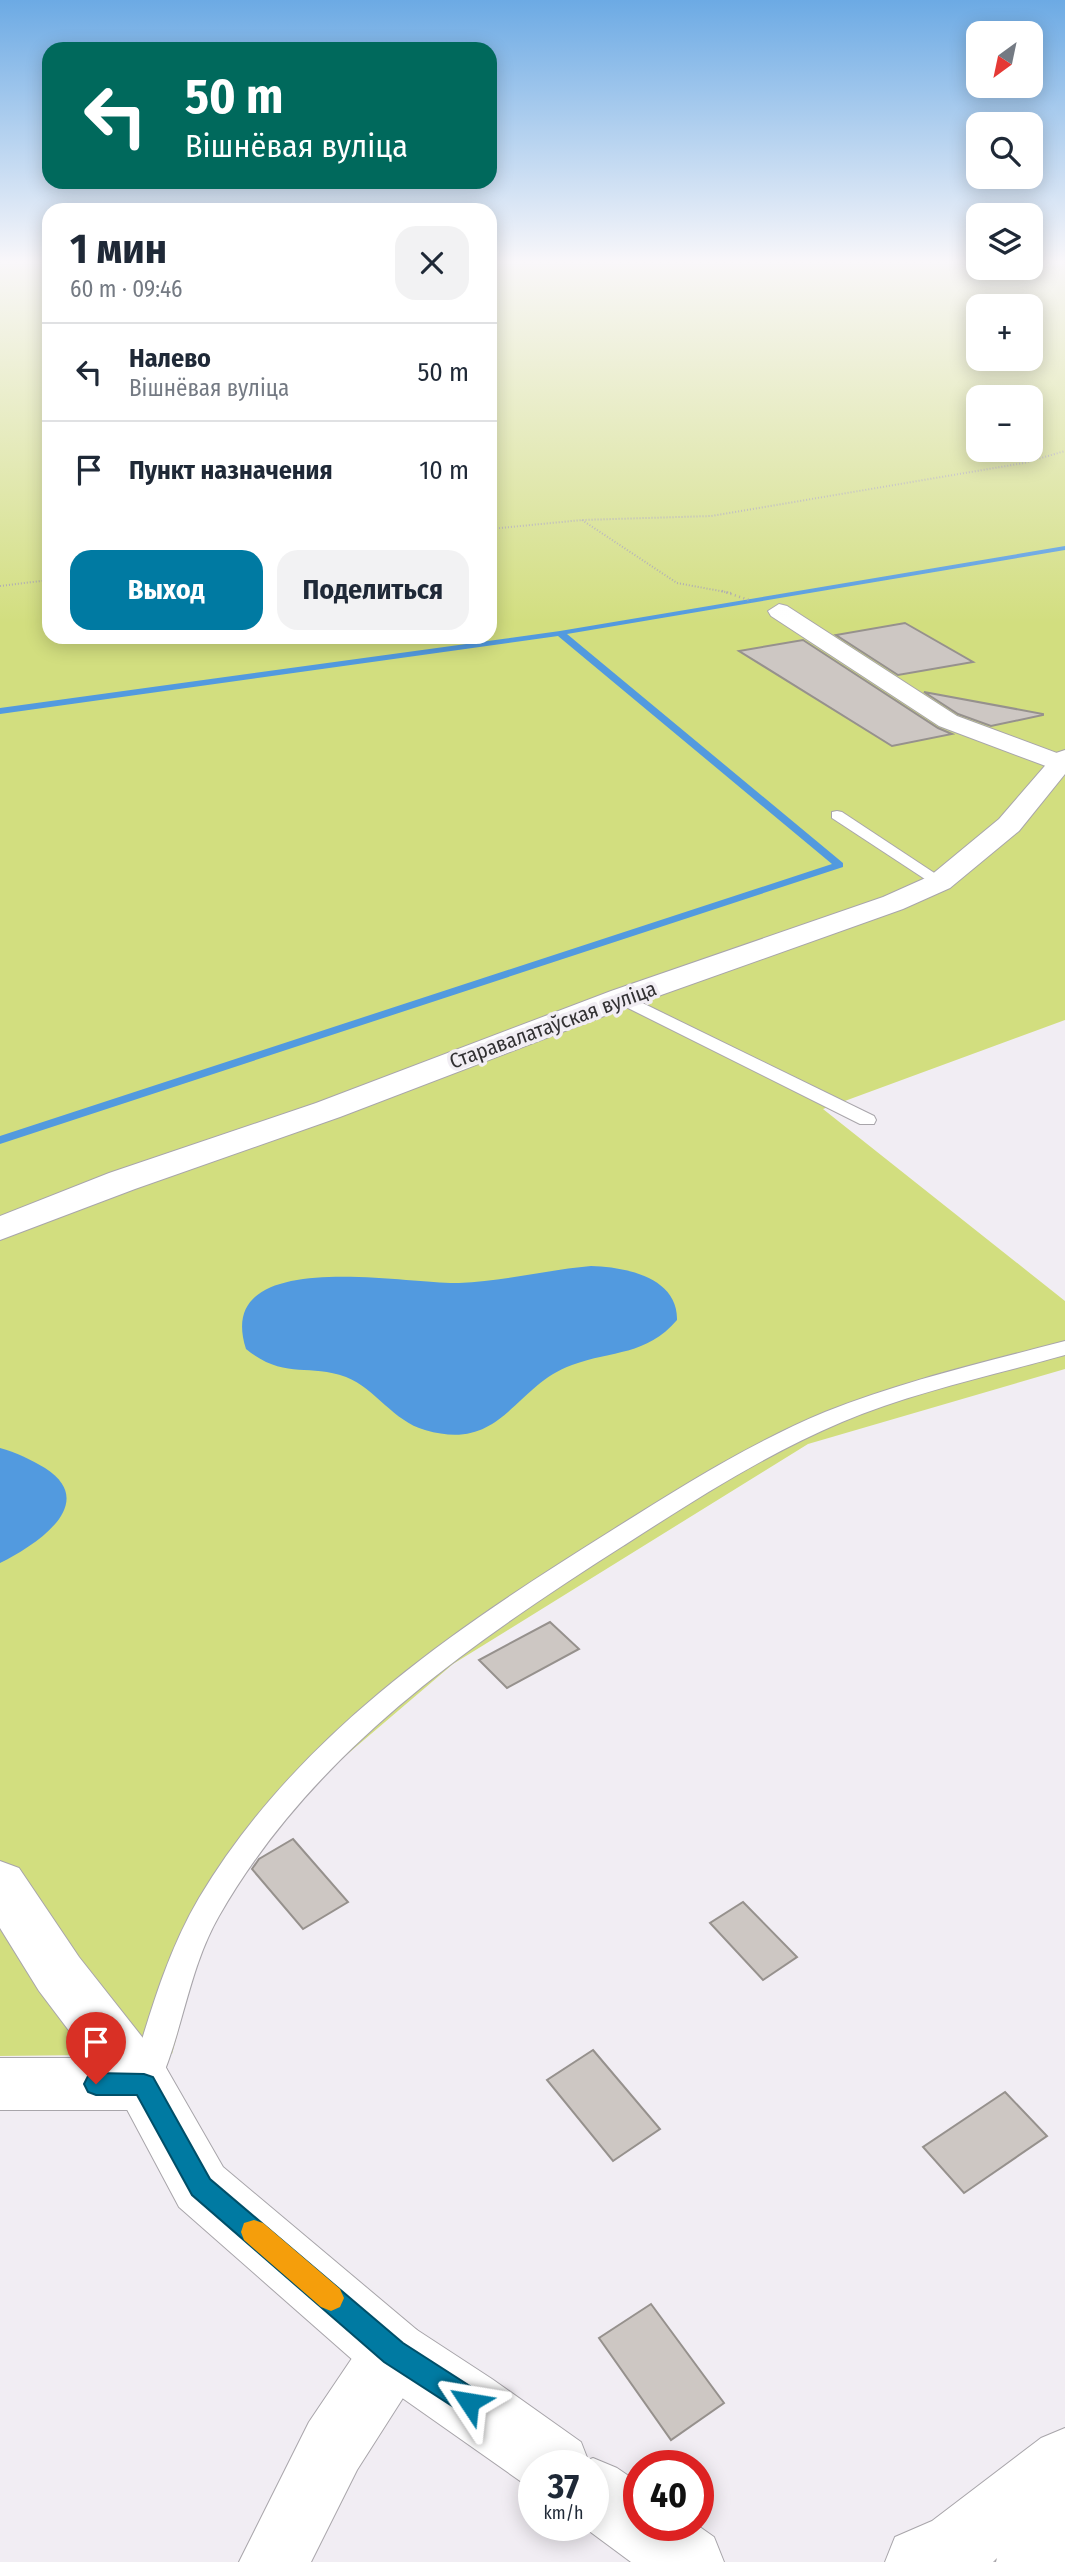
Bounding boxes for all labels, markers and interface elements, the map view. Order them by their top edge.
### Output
north arrow [966,21,1043,98]
map controls [966,21,1043,462]
text: 50 m [185,67,283,126]
icon: left [70,70,161,161]
button: search [966,112,1043,189]
text: Вішнёвая вуліца [185,127,408,165]
button: layers [966,203,1043,280]
text: 1 мин [70,224,167,274]
button: close [395,226,469,300]
text: 60 m · 09:46 [70,275,182,303]
button: + [966,294,1043,371]
text: Налево [129,343,211,374]
icon: left [70,353,108,391]
text: 50 m [417,357,469,388]
text: Вішнёвая вуліца [129,374,289,402]
button: − [966,385,1043,462]
icon: arrive [70,451,108,489]
text: Пункт назначения [129,455,333,486]
text: 10 m [419,455,469,486]
button: Выход [70,550,263,630]
button: Поделиться [277,550,469,630]
street label: Старавалатаўская вуліца [446,975,660,1075]
pin [66,2012,126,2084]
icon: arrive [77,2023,115,2061]
position arrow [432,2365,506,2439]
speed limit sign: 40 [623,2450,714,2541]
text: 37 [548,2465,579,2507]
text: km/h [543,2502,584,2524]

